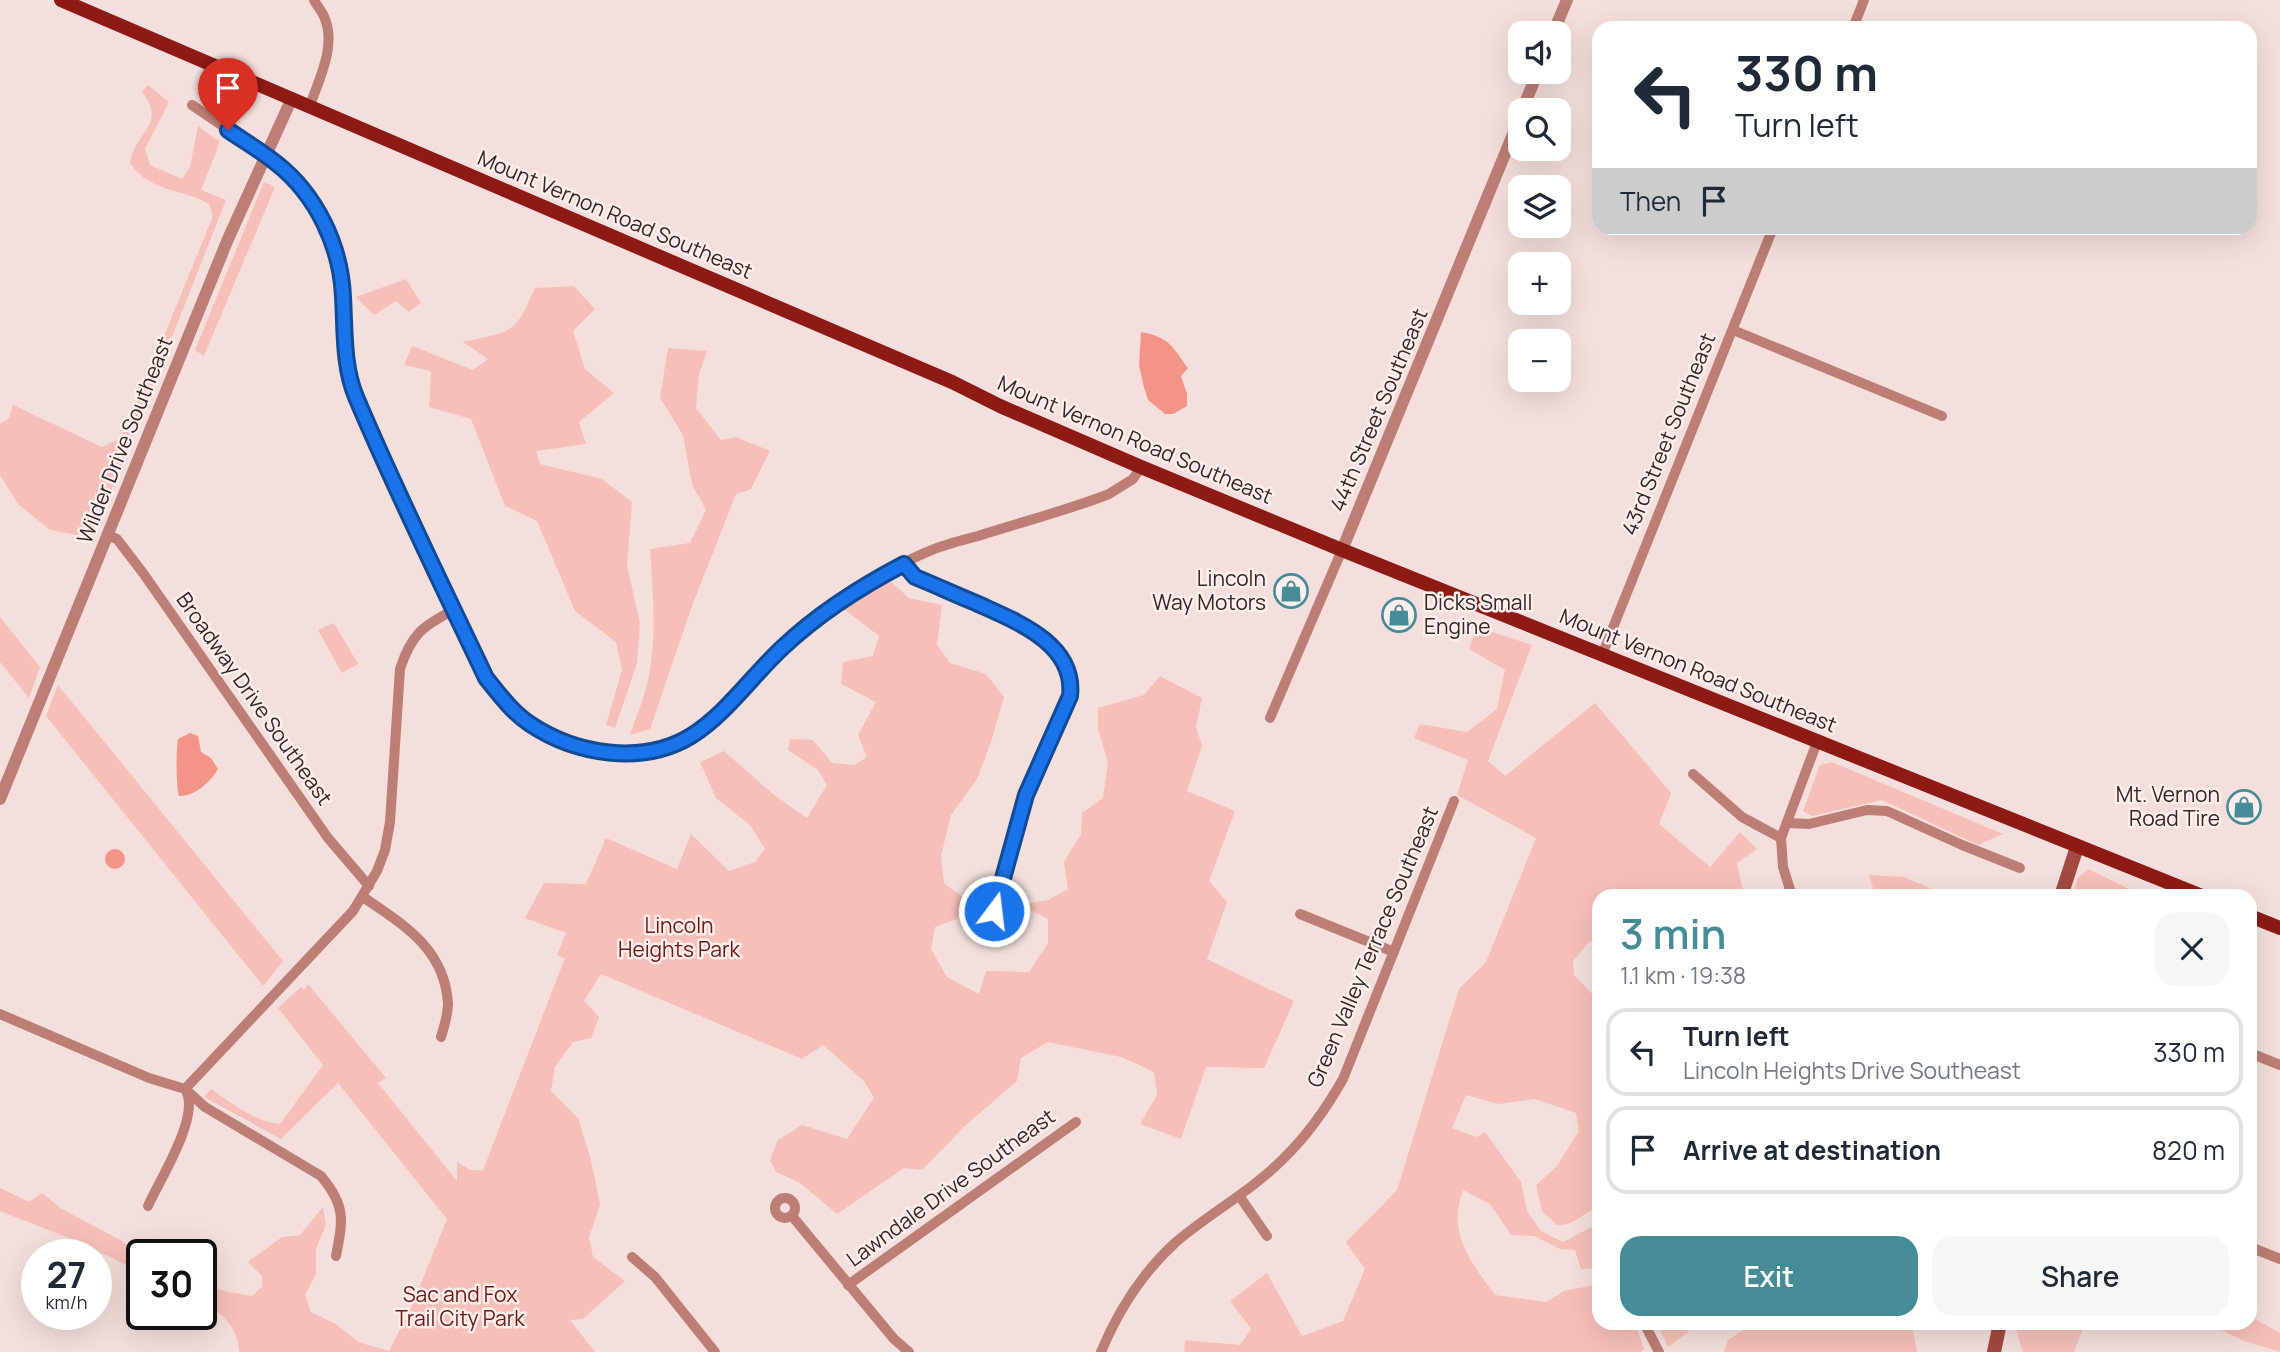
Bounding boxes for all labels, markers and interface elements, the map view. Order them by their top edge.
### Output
map controls [1508,21,1571,392]
button: sound [1508,21,1571,84]
text: 330 m [1735,39,1878,106]
icon: left [1620,49,1711,140]
pin [198,58,258,130]
icon: arrive [209,69,247,107]
button: search [1508,98,1571,161]
text: Turn left [1735,103,1859,147]
street label: Mount Vernon Road Southeast [474,143,757,285]
button: layers [1508,175,1571,238]
icon: arrive [1695,182,1733,220]
text: Then [1620,183,1681,219]
button: + [1508,252,1571,315]
street label: 44th Street Southeast [1323,304,1434,515]
street label: 43rd Street Southeast [1615,328,1721,539]
button: − [1508,329,1571,392]
street label: Wilder Drive Southeast [70,332,178,547]
street label: Mount Vernon Road Southeast [994,368,1277,510]
place label: Lincoln Way Motors [1152,564,1266,616]
shop icon: Lincoln Way Motors [1272,572,1310,610]
street label: Broadway Drive Southeast [171,586,339,810]
place label: Dicks Small Engine [1424,588,1532,640]
shop icon: Dicks Small Engine [1380,596,1418,634]
street label: Mount Vernon Road Southeast [1556,602,1841,739]
place label: Mt. Vernon Road Tire [2116,780,2220,832]
shop icon: Mt. Vernon Road Tire [2225,788,2263,826]
street label: Green Valley Terrace Southeast [1300,802,1444,1091]
position arrow [957,874,1031,948]
text: 3 min [1620,904,1726,962]
park label: Lincoln Heights Park [618,911,741,963]
button: close [2155,912,2229,986]
text: 1.1 km · 19:38 [1620,959,1746,991]
text: Turn left [1683,1018,1790,1054]
icon: left [1624,1033,1662,1071]
text: 330 m [2153,1034,2225,1070]
text: Lincoln Heights Drive Southeast [1683,1054,2021,1086]
street label: Lawndale Drive Southeast [841,1102,1060,1272]
icon: arrive [1624,1131,1662,1169]
text: Arrive at destination [1683,1132,1941,1168]
text: 820 m [2152,1132,2225,1168]
button: Exit [1620,1236,1918,1316]
button: Share [1932,1236,2229,1316]
speed limit sign: 30 [126,1239,217,1330]
text: 27 [47,1251,86,1299]
park label: Sac and Fox Trail City Park [395,1280,525,1332]
text: km/h [46,1290,87,1314]

